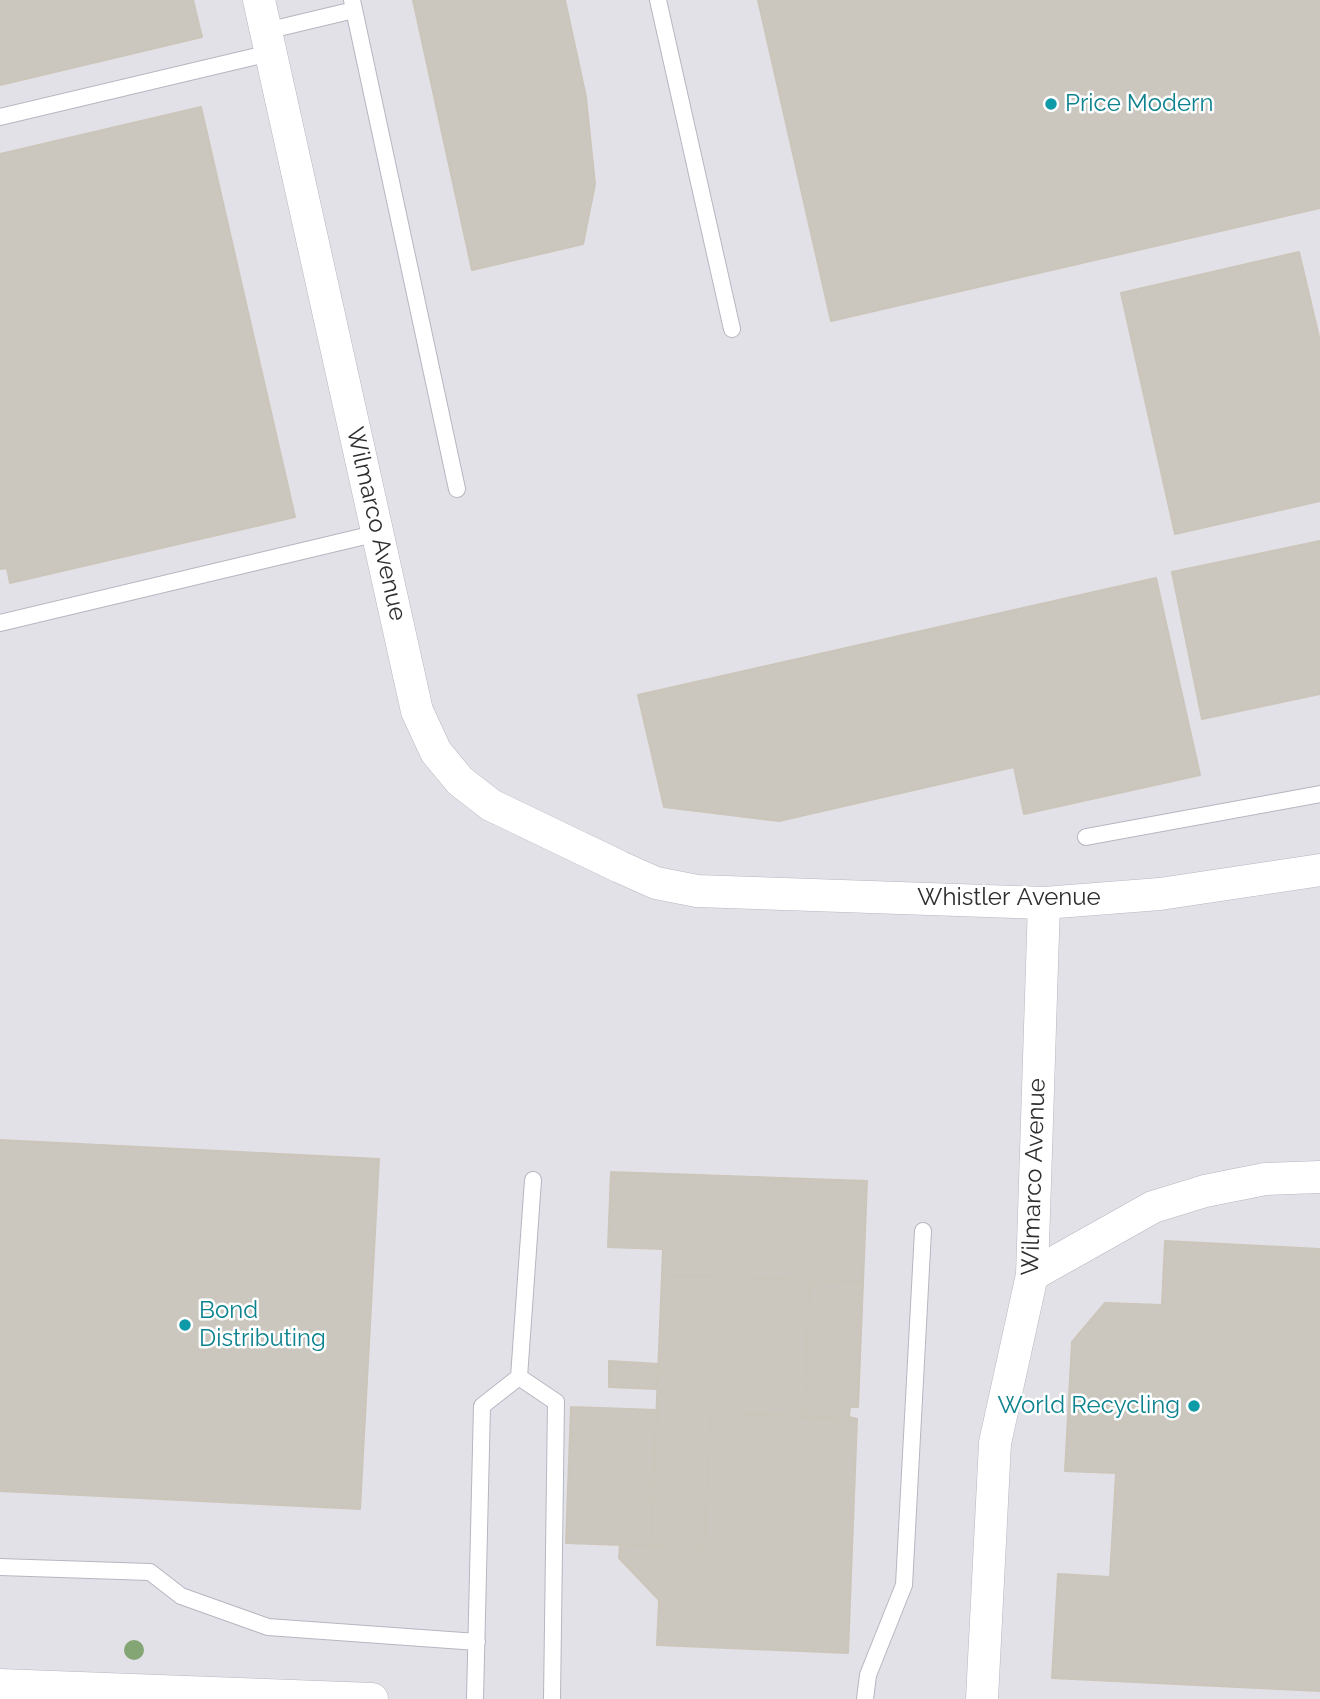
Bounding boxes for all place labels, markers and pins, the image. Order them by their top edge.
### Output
place label: Price Modern [1065,90,1213,118]
marker: Price Modern [1043,96,1059,112]
place label: Bond Distributing [199,1297,326,1353]
marker: Bond Distributing [177,1317,193,1333]
place label: World Recycling [998,1392,1180,1420]
marker: World Recycling [1186,1398,1202,1414]

